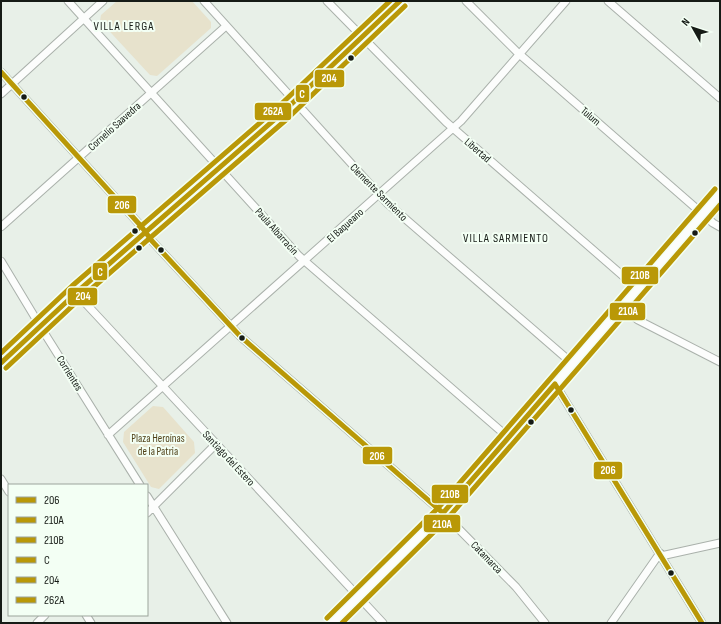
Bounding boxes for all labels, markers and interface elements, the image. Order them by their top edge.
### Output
north arrow [673,8,713,48]
text: N [679,16,693,28]
district label: VILLA LERGA [94,19,154,34]
unlabelled marker [346,53,356,63]
line badge: 204 [314,69,345,88]
text: 204 [321,72,337,85]
line badge: C [295,84,310,103]
text: C [299,88,305,101]
unlabelled marker [19,92,29,102]
street label: Cornelio Saavedra [85,99,143,153]
line badge: 262A [254,102,292,121]
street label: Tulum [578,104,603,128]
text: 262A [263,105,284,118]
street label: Libertad [462,135,494,166]
street label: Clemente Sarmiento [347,161,410,224]
line badge: 206 [107,195,137,214]
text: 206 [114,199,130,212]
street label: Paula Albarracín [252,205,301,258]
street label: El Baqueano [324,205,367,245]
unlabelled marker [130,226,140,236]
unlabelled marker [690,228,700,238]
district label: VILLA SARMIENTO [463,231,549,246]
unlabelled marker [134,243,144,253]
unlabelled marker [156,245,166,255]
line badge: C [92,262,108,281]
text: C [97,266,103,279]
line badge: 210B [621,266,659,285]
text: 210B [630,269,650,282]
line badge: 204 [67,287,98,306]
text: 204 [75,290,91,303]
line badge: 210A [609,302,646,321]
text: 210A [618,305,639,318]
unlabelled marker [237,333,247,343]
street label: Corrientes [54,353,85,393]
unlabelled marker [566,405,576,415]
unlabelled marker [526,417,536,427]
street label: Santiago del Estero [200,428,258,489]
park label: Plaza Heroínas de la Patria [131,432,185,458]
line badge: 206 [362,446,393,465]
text: 206 [369,450,385,463]
line badge: 206 [593,461,623,480]
text: 206 [600,464,616,477]
legend [8,484,148,616]
line badge: 210B [431,484,469,504]
text: 210B [440,488,460,501]
text: 206 [44,493,60,508]
text: 210A [44,513,64,528]
line badge: 210A [423,514,461,533]
text: 210A [432,518,453,531]
text: 210B [44,533,64,548]
street label: Catamarca [468,539,505,576]
text: C [44,553,50,568]
unlabelled marker [666,568,676,578]
text: 204 [44,573,59,588]
text: 262A [44,593,65,608]

